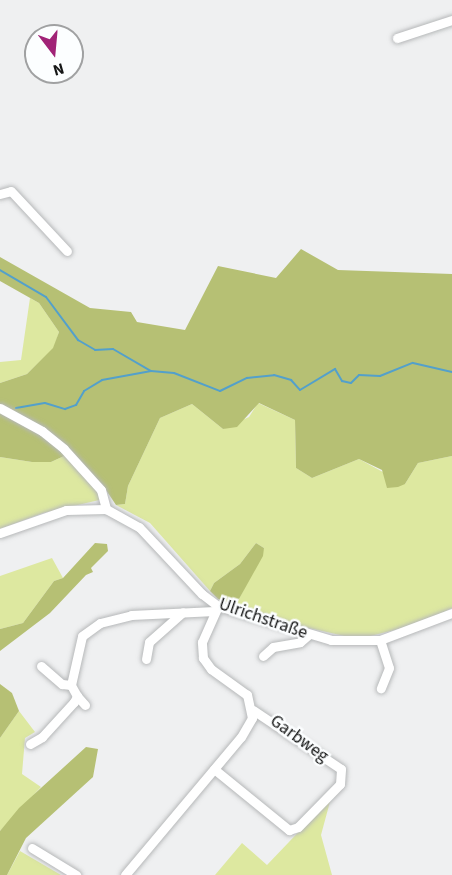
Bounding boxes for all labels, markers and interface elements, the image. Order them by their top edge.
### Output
north arrow [24,24,84,84]
text: N [50,57,67,81]
street label: Ulrichstraße [216,594,310,644]
street label: Garbweg [266,711,332,767]

